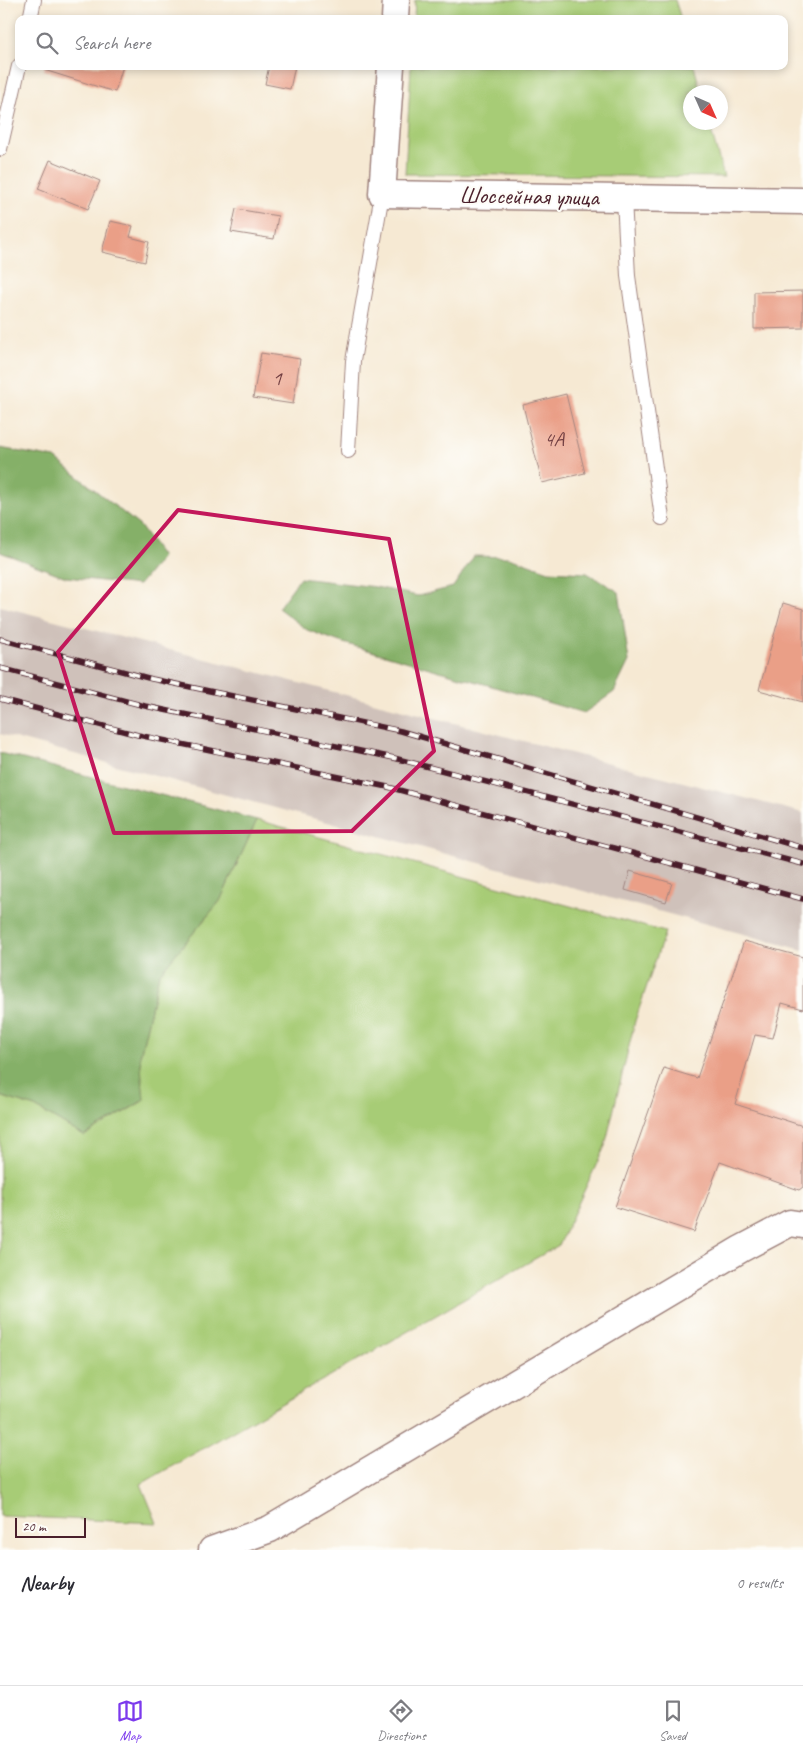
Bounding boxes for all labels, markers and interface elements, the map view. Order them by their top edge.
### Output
search box [15,15,788,70]
icon: search [33,29,61,57]
text: Search here [73,31,150,55]
north arrow [683,85,728,130]
street label: Шоссейная улица [459,180,600,212]
house number: 1 [272,365,283,391]
house number: 4А [544,426,565,452]
scale bar [15,1515,86,1538]
text: 20 m [22,1518,46,1535]
text: Nearby [20,1570,73,1596]
text: 0 results [736,1573,783,1593]
tab: Map [116,1697,144,1744]
tab: Directions [377,1697,426,1744]
tab: Saved [659,1697,687,1744]

